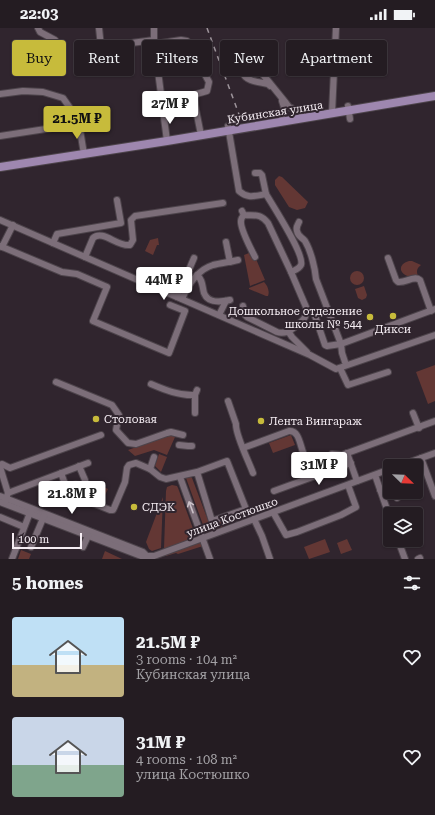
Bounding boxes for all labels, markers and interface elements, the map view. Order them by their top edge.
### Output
text: 22:03 [20,5,58,23]
chip: Buy [12,40,66,76]
chip: Rent [74,40,134,76]
chip: Filters [142,40,212,76]
chip: New [220,40,278,76]
chip: Apartment [286,40,387,76]
pin: 27M ₽ [142,91,198,125]
text: 27M ₽ [151,96,189,111]
street label: Кубинская улица [226,99,324,126]
pin: 21.5M ₽ [40,106,114,140]
text: 21.5M ₽ [52,111,102,126]
pin: 44M ₽ [136,267,192,301]
text: 44M ₽ [145,272,183,287]
place label: Дошкольное отделение школы № 544 [228,305,363,331]
marker: Дикси [388,311,398,321]
marker: Дошкольное отделение школы № 544 [365,312,375,322]
place label: Дикси [375,323,411,336]
place label: Столовая [104,413,157,426]
marker: Столовая [91,414,101,424]
place label: Лента Вингараж [269,415,362,428]
marker: Лента Вингараж [256,416,266,426]
pin: 31M ₽ [291,452,347,486]
text: 31M ₽ [300,457,338,472]
north arrow [383,459,423,499]
map controls [383,459,423,547]
pin: 21.8M ₽ [35,481,109,515]
text: 21.8M ₽ [47,486,97,501]
street label: улица Костюшко [185,495,280,540]
place label: СДЭК [142,501,175,514]
marker: СДЭК [129,502,139,512]
one-way arrow [187,502,195,514]
button: layers [383,507,423,547]
scale bar [12,531,82,550]
text: 100 m [18,533,49,546]
icon: filters [401,572,423,594]
text: 5 homes [12,573,83,593]
text: 21.5M ₽ [136,632,200,652]
icon: home [44,633,92,681]
icon: heart [401,646,423,668]
text: 3 rooms · 104 m² [136,652,237,667]
text: Кубинская улица [136,667,250,682]
text: 31M ₽ [136,732,185,752]
icon: home [44,733,92,781]
icon: heart [401,746,423,768]
text: 4 rooms · 108 m² [136,752,237,767]
text: улица Костюшко [136,767,250,782]

